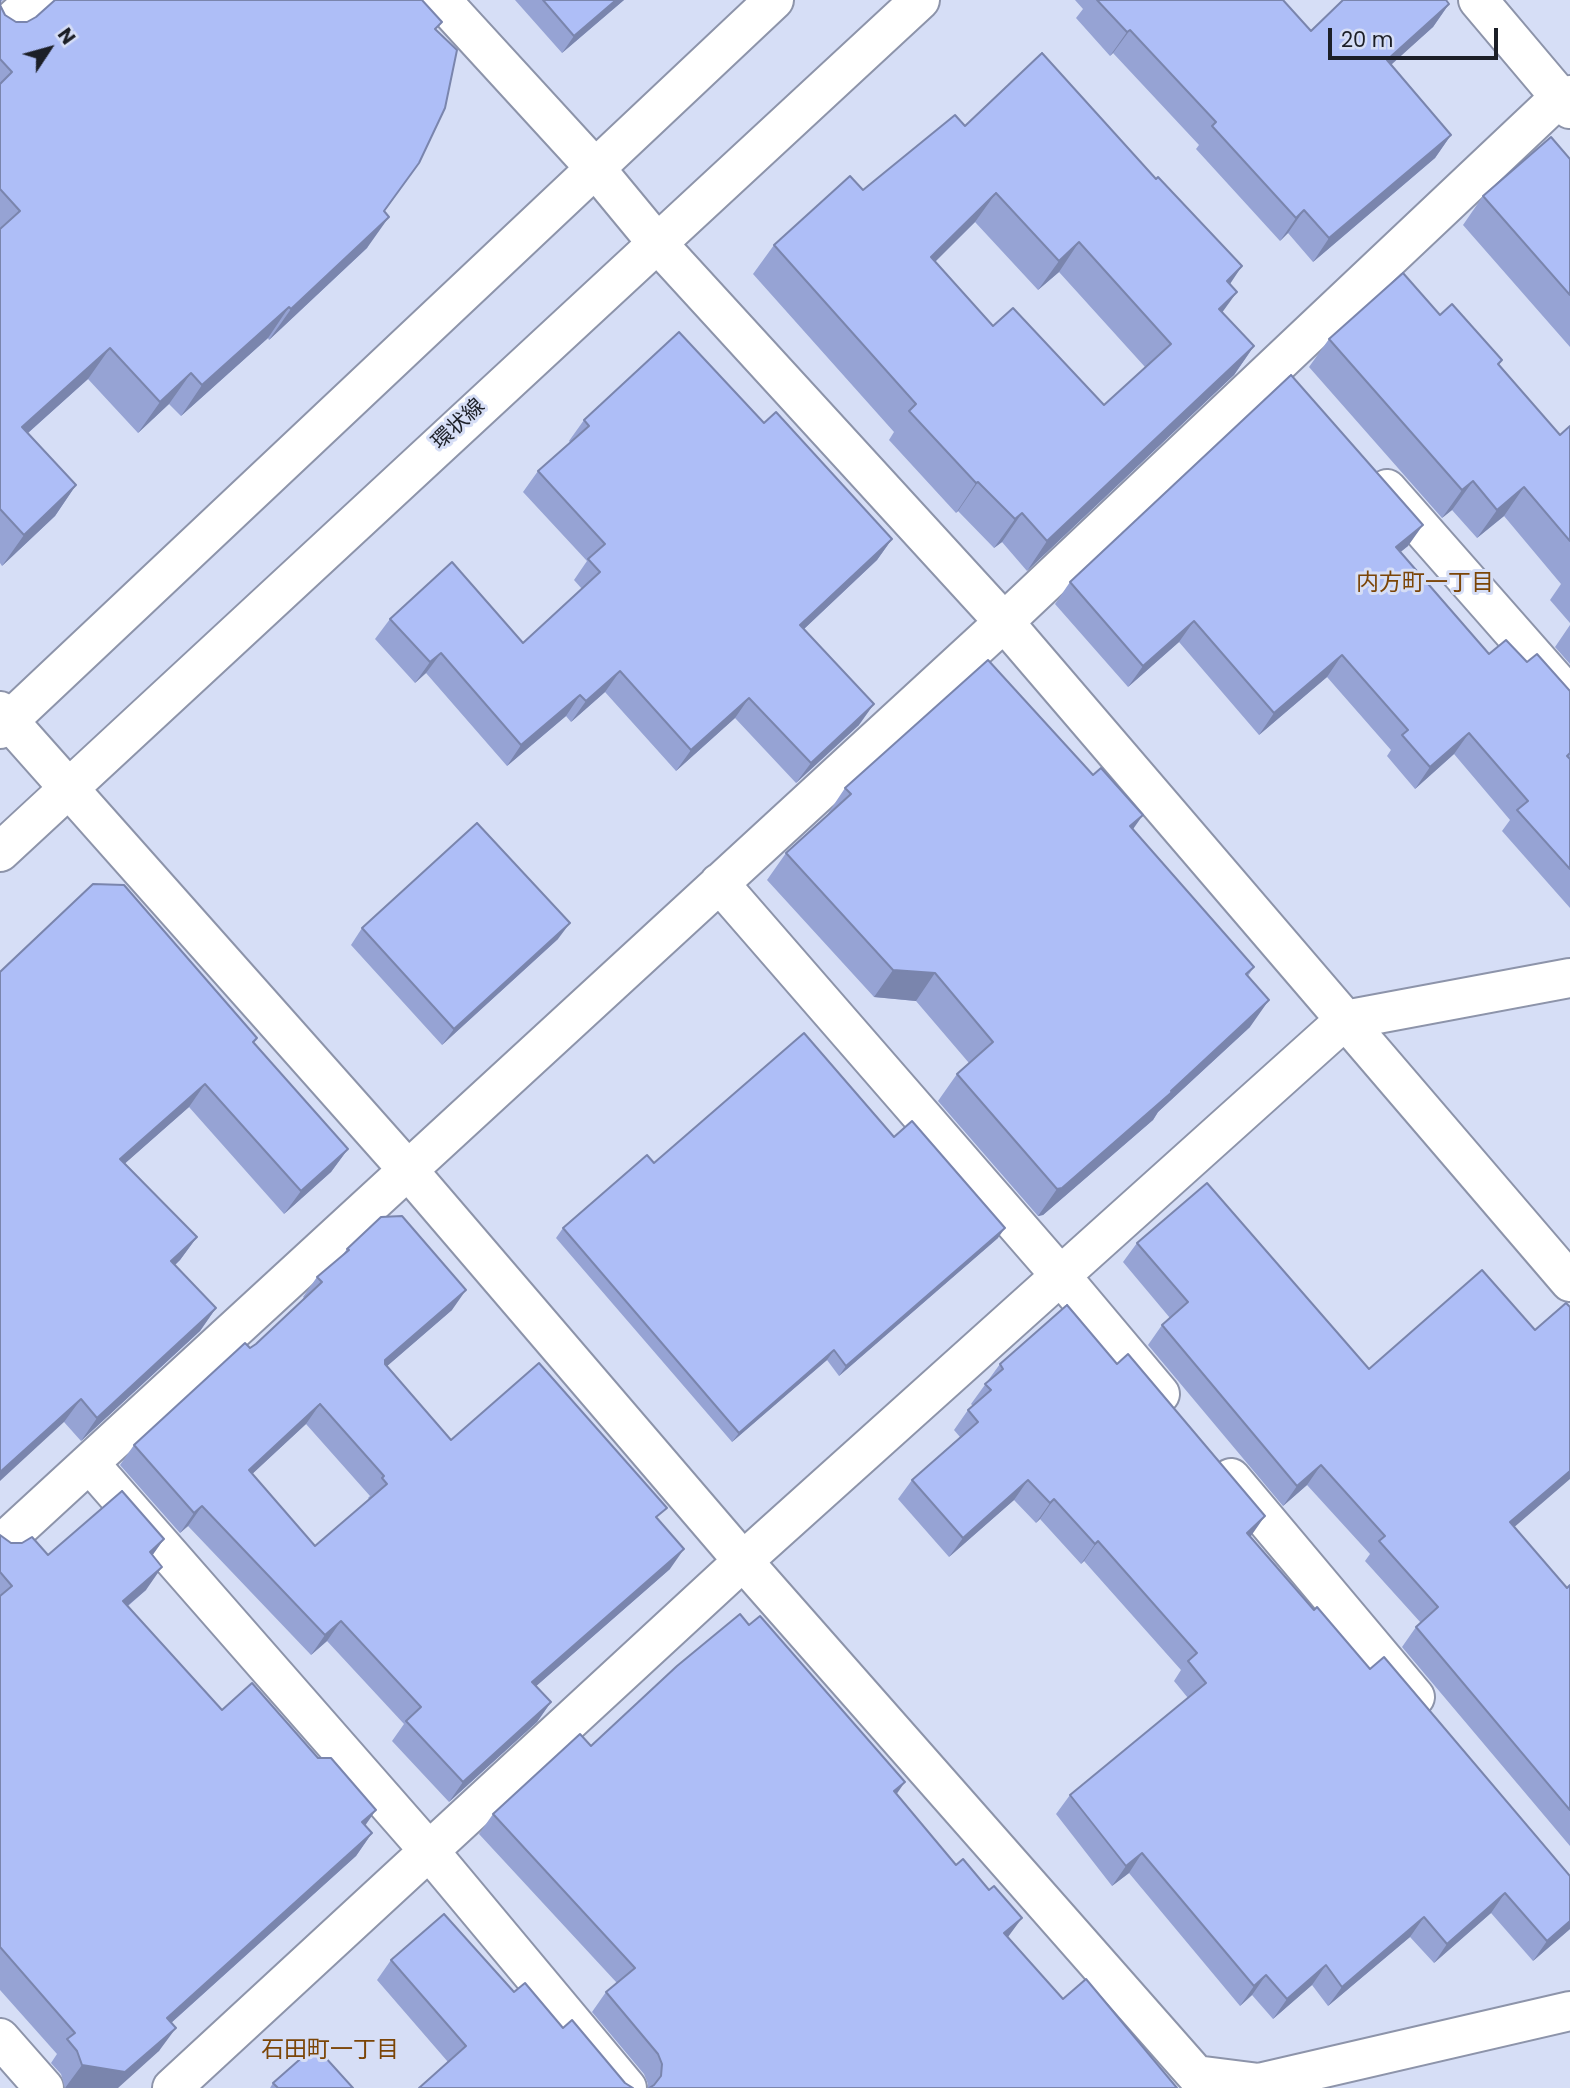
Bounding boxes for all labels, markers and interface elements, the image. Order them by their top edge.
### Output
north arrow [14,14,84,84]
scale bar [1332,14,1502,58]
text: N [51,23,82,50]
text: 20 m [1341,25,1394,54]
street label: 環状線 [427,394,491,456]
district label: 内方町一丁目 [1356,570,1494,598]
district label: 石田町一丁目 [261,2037,399,2065]

